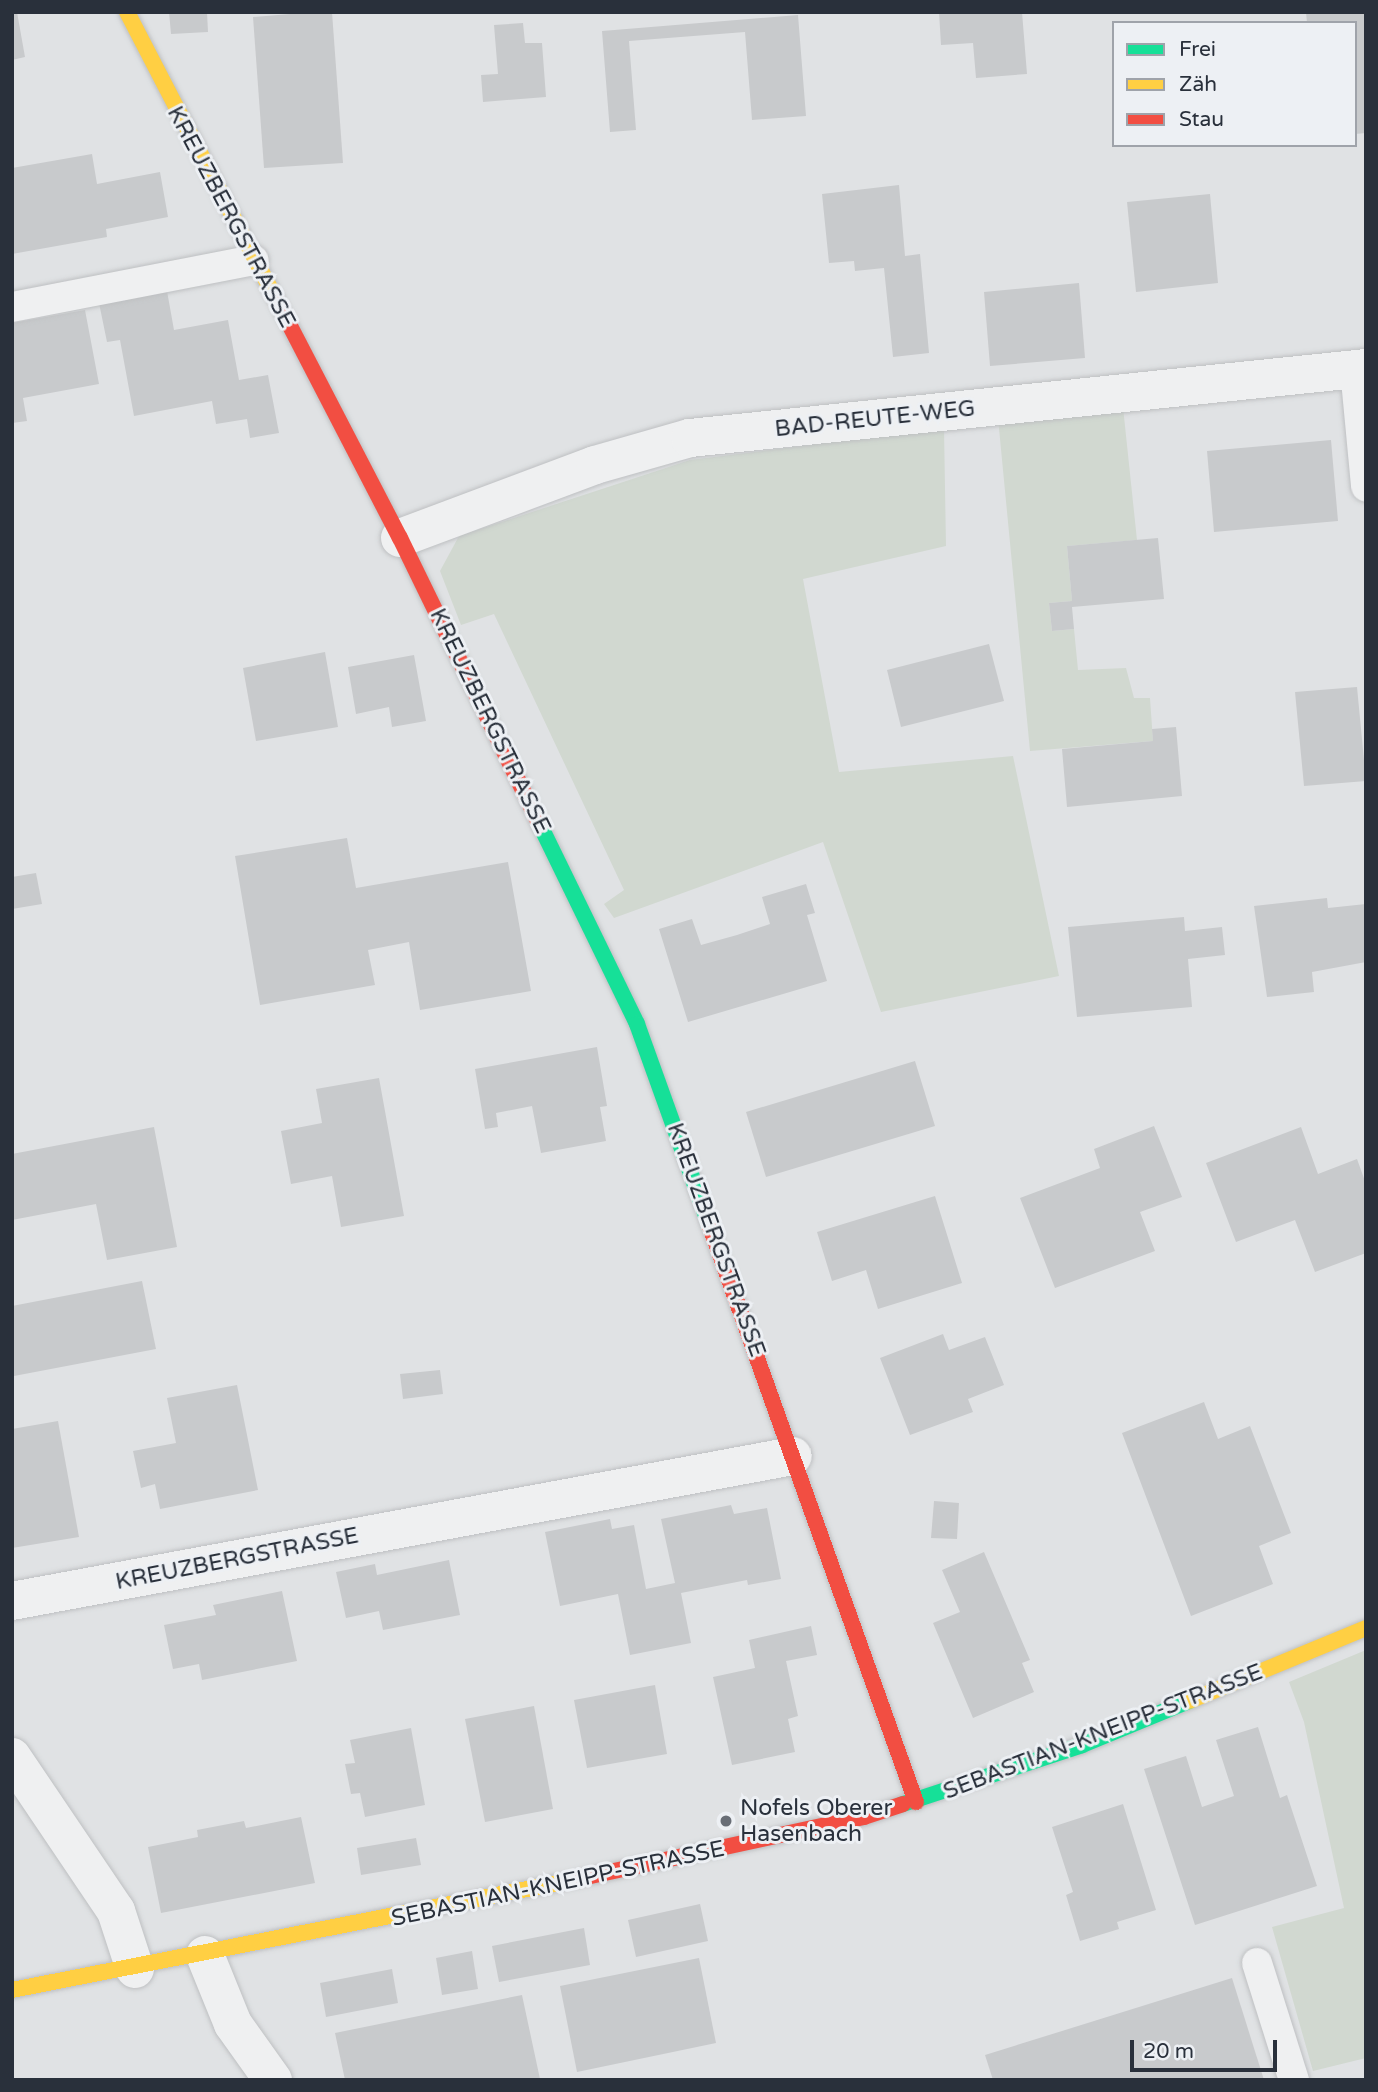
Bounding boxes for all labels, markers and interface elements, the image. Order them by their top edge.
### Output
legend [1112,21,1357,147]
text: Frei [1179,37,1216,62]
text: Zäh [1179,72,1217,97]
street label: KREUZBERGSTRASSE [161,102,301,332]
text: Stau [1179,107,1224,132]
street label: BAD-REUTE-WEG [773,395,977,443]
street label: KREUZBERGSTRASSE [423,604,557,838]
street label: KREUZBERGSTRASSE [661,1119,771,1361]
street label: KREUZBERGSTRASSE [113,1522,361,1596]
street label: SEBASTIAN-KNEIPP-STRASSE [940,1658,1266,1806]
place label: Nofels Oberer Hasenbach [740,1794,892,1848]
marker: Nofels Oberer Hasenbach [718,1813,734,1829]
street label: SEBASTIAN-KNEIPP-STRASSE [389,1835,727,1933]
scale bar [1133,2025,1280,2070]
text: 20 m [1143,2039,1194,2064]

